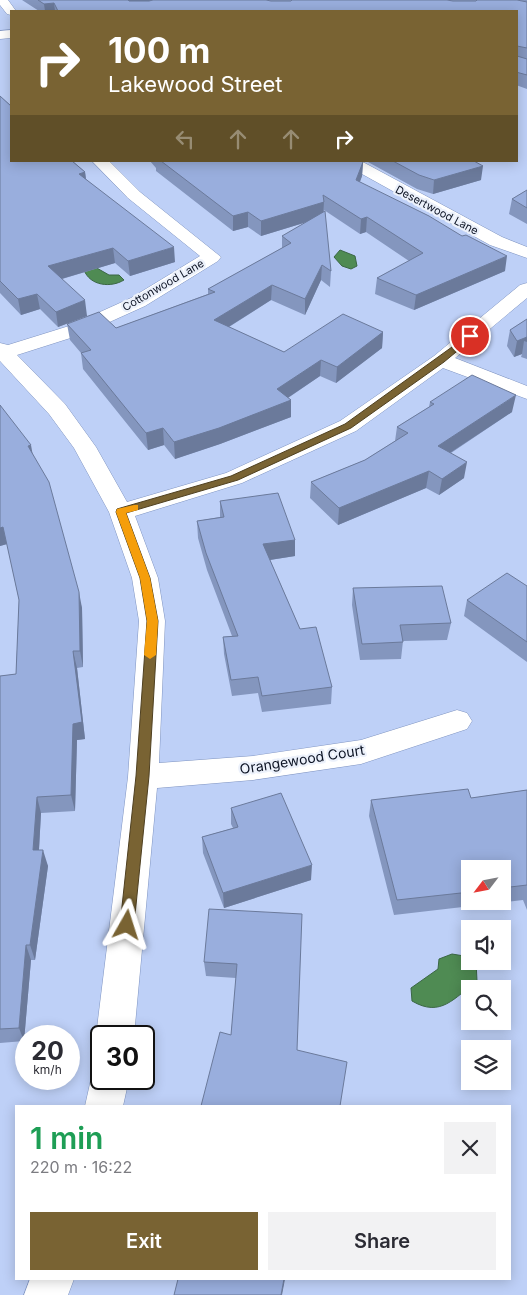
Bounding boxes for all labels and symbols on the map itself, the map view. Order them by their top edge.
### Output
street label: Desertwood Lane [393,182,481,238]
street label: Cottonwood Lane [120,256,206,314]
pin [449,315,491,357]
street label: Orangewood Court [238,741,366,777]
north arrow [461,860,511,910]
position arrow [100,898,152,950]
speed limit sign: 30 [90,1025,155,1090]

